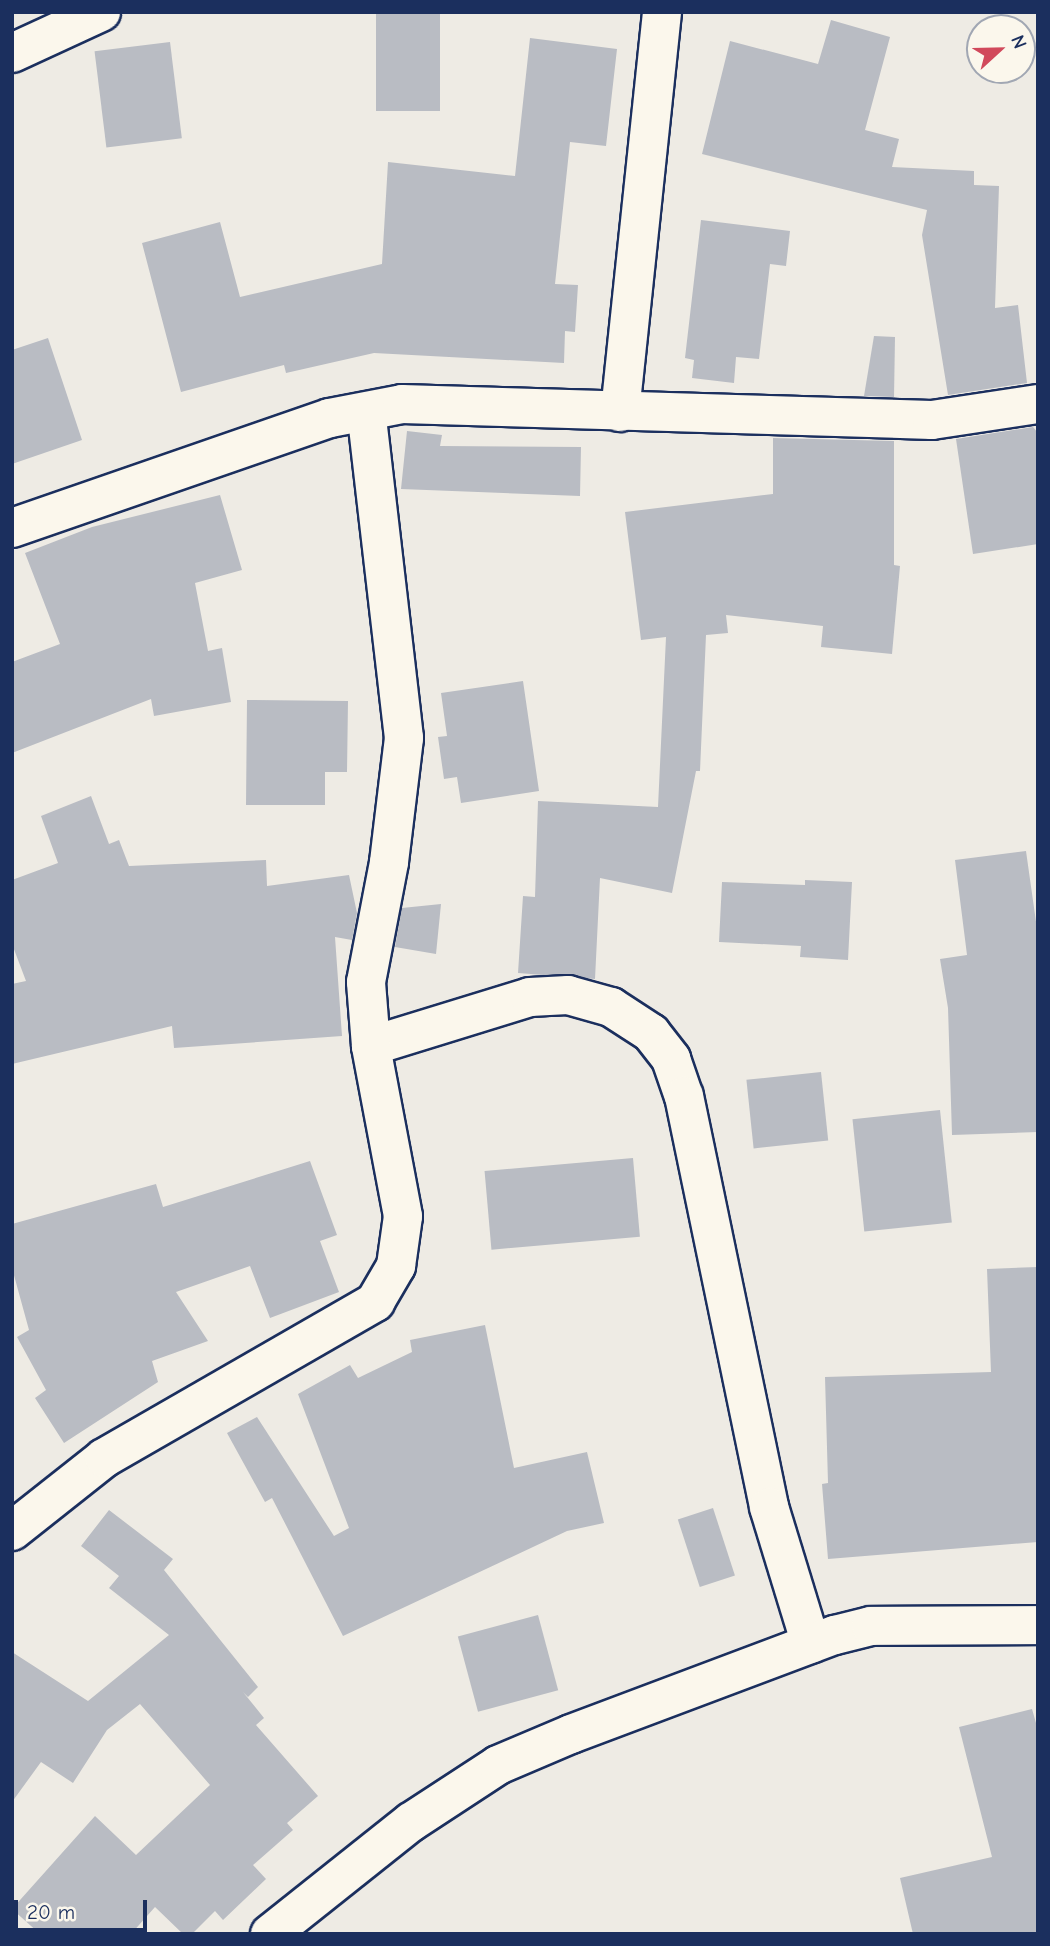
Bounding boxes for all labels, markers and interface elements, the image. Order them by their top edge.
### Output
north arrow [966,14,1036,84]
text: N [1006,32,1031,52]
scale bar [18,1886,150,1930]
text: 20 m [27,1900,75,1924]

